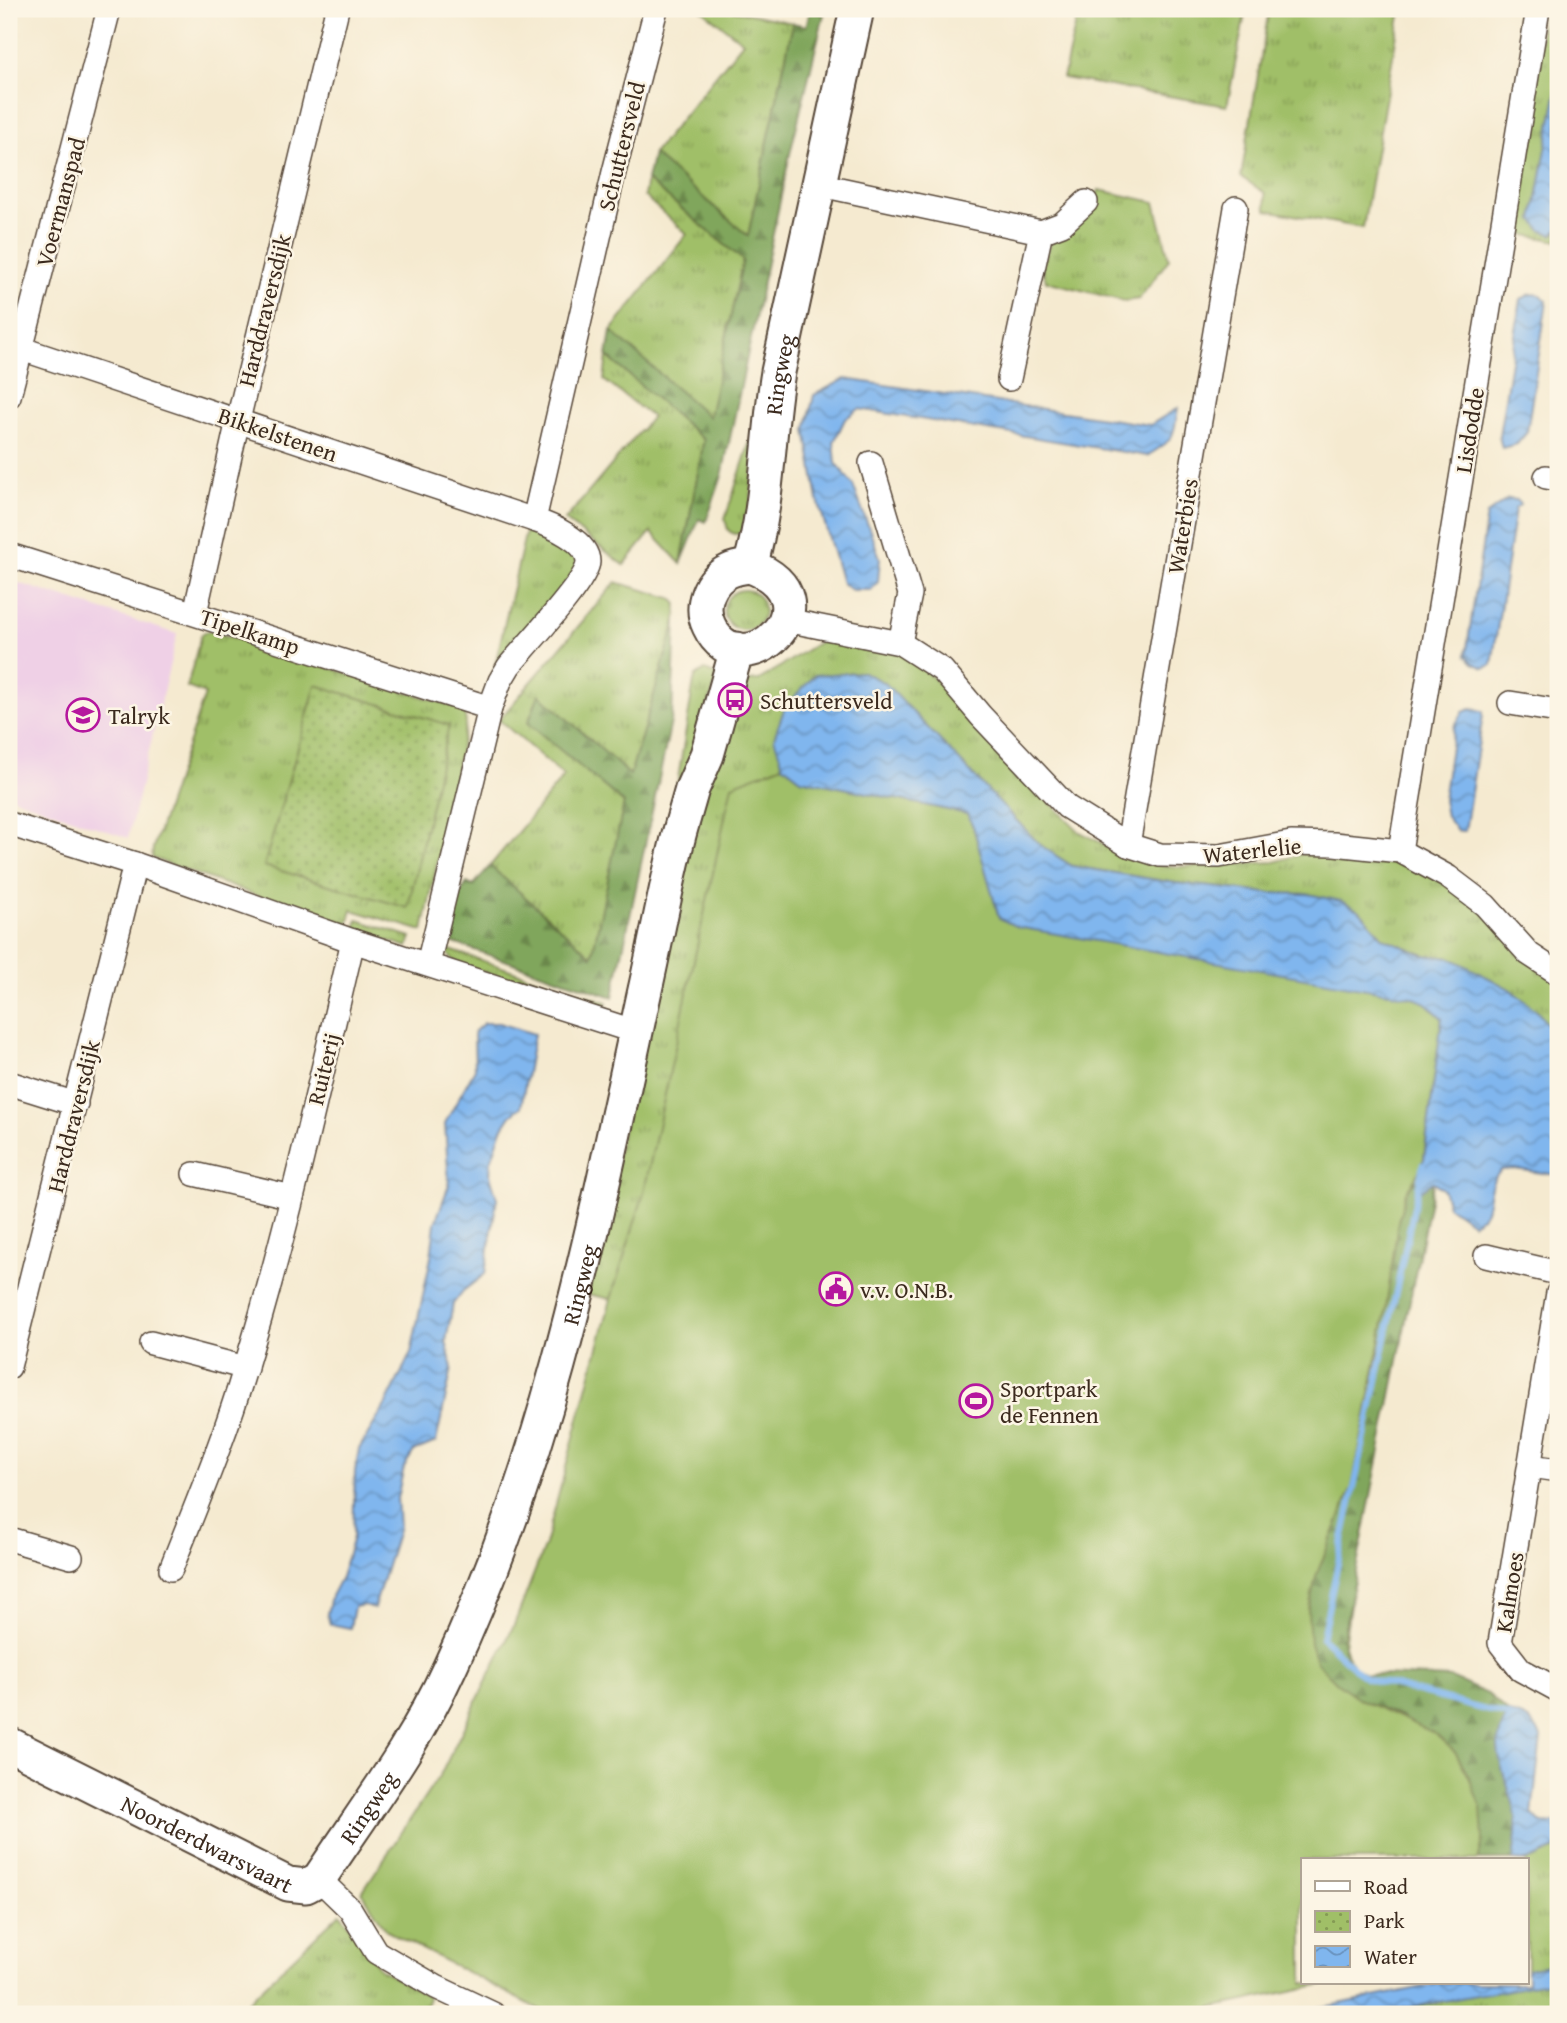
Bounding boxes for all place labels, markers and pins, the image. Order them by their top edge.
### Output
bus stop icon: Schuttersveld [716,681,754,719]
place label: Schuttersveld [760,684,893,717]
school or university icon: Talryk [64,696,102,734]
place label: Talryk [108,699,170,732]
public building icon: v.v. O.N.B. [817,1270,855,1308]
place label: v.v. O.N.B. [860,1273,953,1306]
place label: Sportpark de Fennen [1000,1372,1099,1431]
sports icon: Sportpark de Fennen [957,1382,995,1420]

